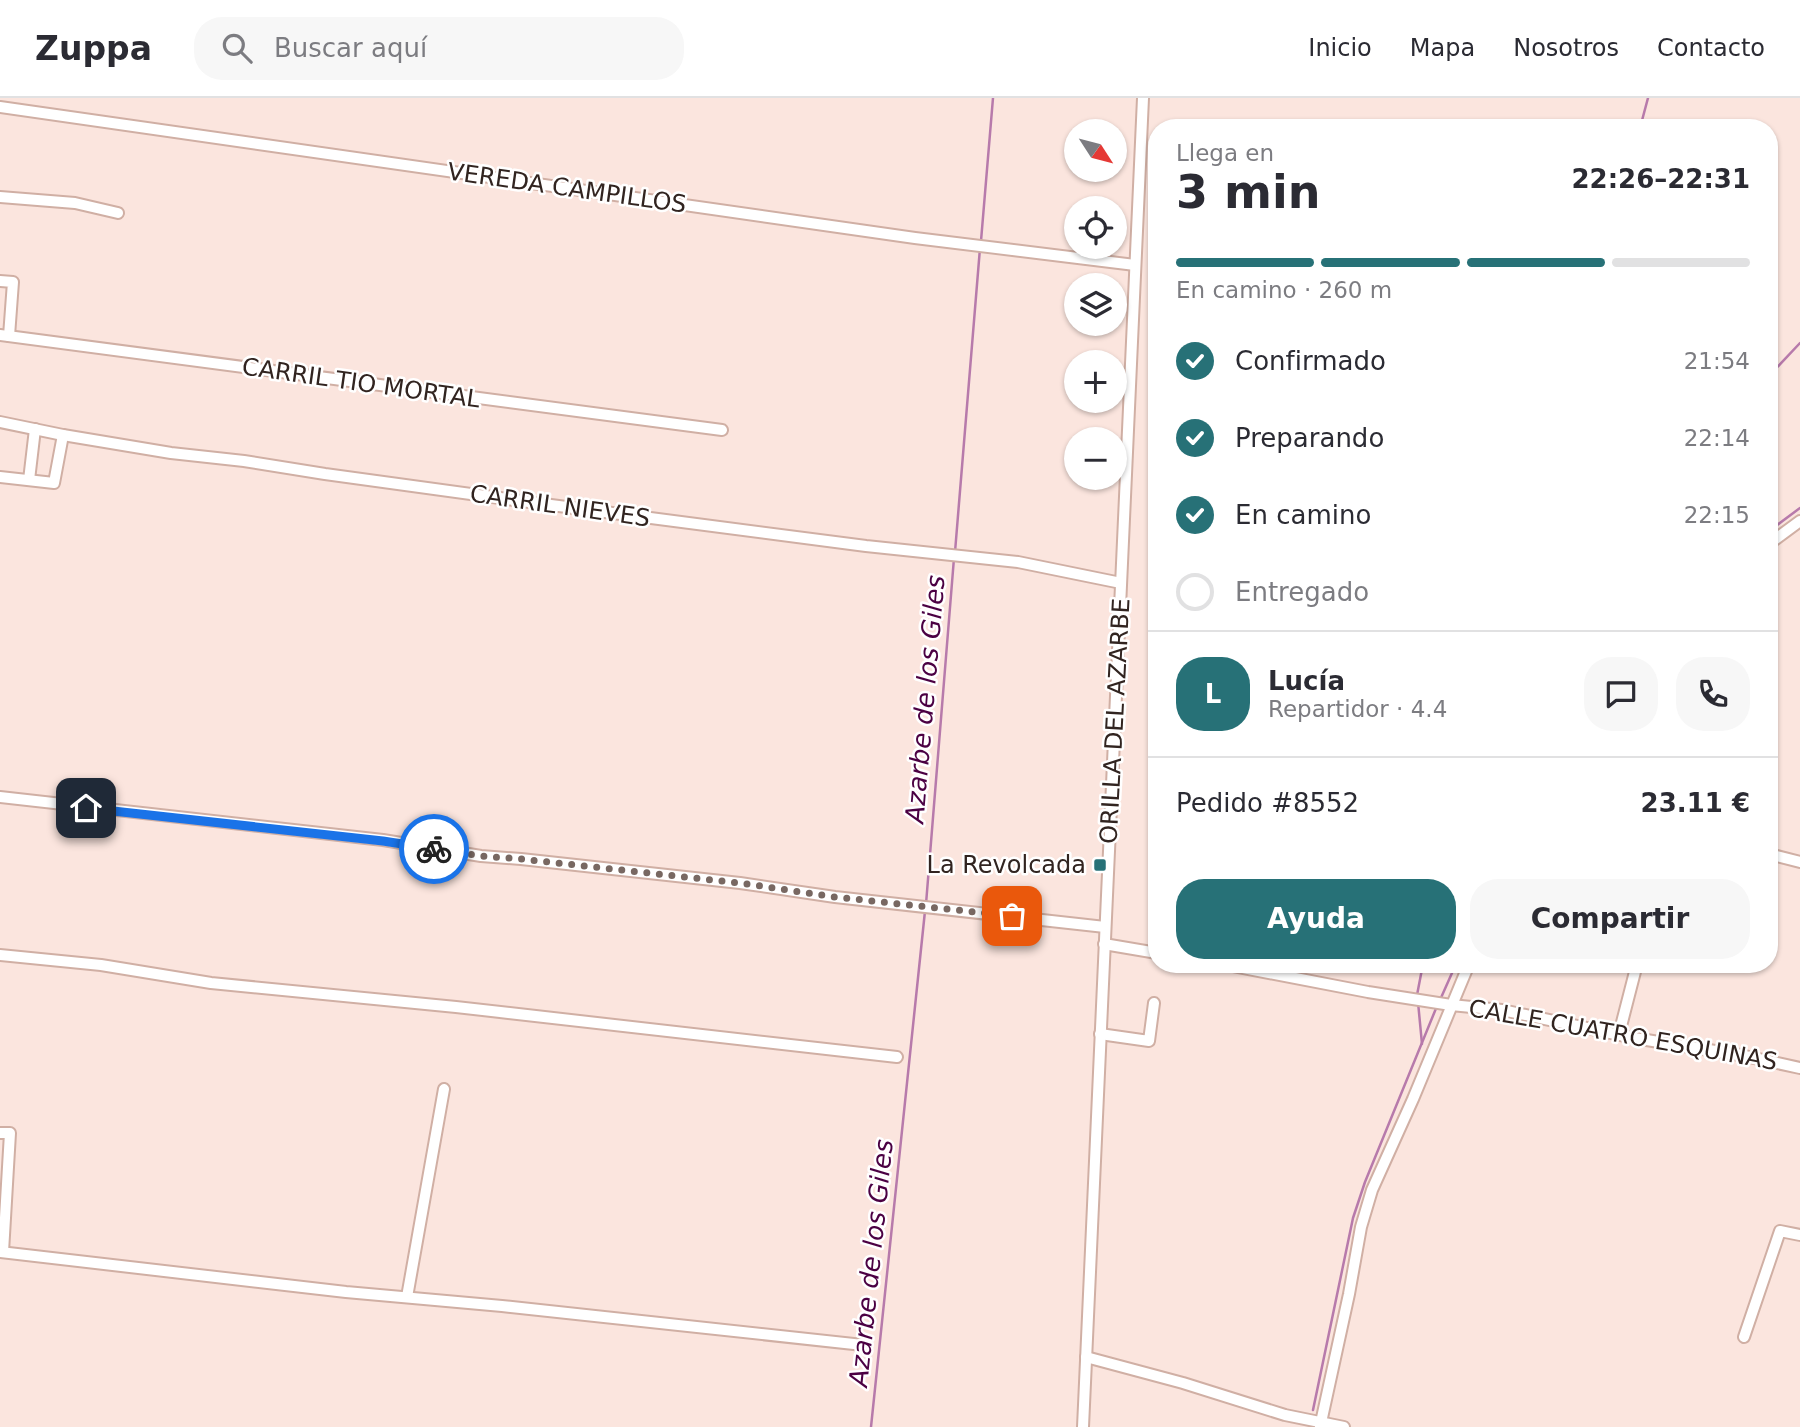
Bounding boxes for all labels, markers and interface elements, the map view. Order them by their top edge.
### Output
search box [194,17,684,80]
text: Zuppa [35,29,152,68]
icon: search [218,29,256,67]
text: Buscar aquí [274,33,427,63]
text: Inicio [1308,34,1372,62]
text: Mapa [1410,34,1475,62]
text: Nosotros [1513,34,1619,62]
text: Contacto [1657,34,1765,62]
north arrow [1064,119,1127,182]
map controls [1064,119,1127,490]
text: Llega en [1176,140,1274,166]
street label: VEREDA CAMPILLOS [446,157,688,219]
text: 22:26–22:31 [1571,164,1750,194]
text: 3 min [1176,165,1320,219]
button: locate [1064,196,1127,259]
button: layers [1064,273,1127,336]
text: En camino · 260 m [1176,277,1392,303]
icon: check [1176,342,1214,380]
text: Confirmado [1235,346,1386,376]
text: 21:54 [1684,348,1750,374]
button: + [1064,350,1127,413]
street label: CARRIL TIO MORTAL [240,352,482,414]
icon: check [1176,419,1214,457]
text: Preparando [1235,423,1384,453]
text: 22:14 [1684,425,1750,451]
button: − [1064,427,1127,490]
street label: CARRIL NIEVES [468,479,652,533]
icon: check [1176,496,1214,534]
text: En camino [1235,500,1371,530]
text: 22:15 [1684,502,1750,528]
water label: Azarbe de los Giles [899,574,951,826]
text: Entregado [1235,577,1369,607]
street label: ORILLA DEL AZARBE [1095,597,1135,845]
button: chat [1584,657,1658,731]
button: phone [1676,657,1750,731]
text: Lucía [1268,666,1345,696]
text: L [1205,679,1221,709]
text: Repartidor · 4.4 [1268,696,1447,722]
pin [56,778,116,838]
text: Pedido #8552 [1176,788,1359,818]
text: 23.11 € [1641,788,1750,818]
icon: home [67,789,105,827]
courier [399,814,469,884]
icon: bike [415,830,453,868]
place label: La Revolcada [927,851,1086,879]
marker: La Revolcada [1092,857,1108,873]
button: Ayuda [1176,879,1456,959]
button: Compartir [1470,879,1750,959]
pin [982,886,1042,946]
icon: bag [993,897,1031,935]
street label: CALLE CUATRO ESQUINAS [1466,994,1780,1076]
water label: Azarbe de los Giles [843,1138,899,1390]

